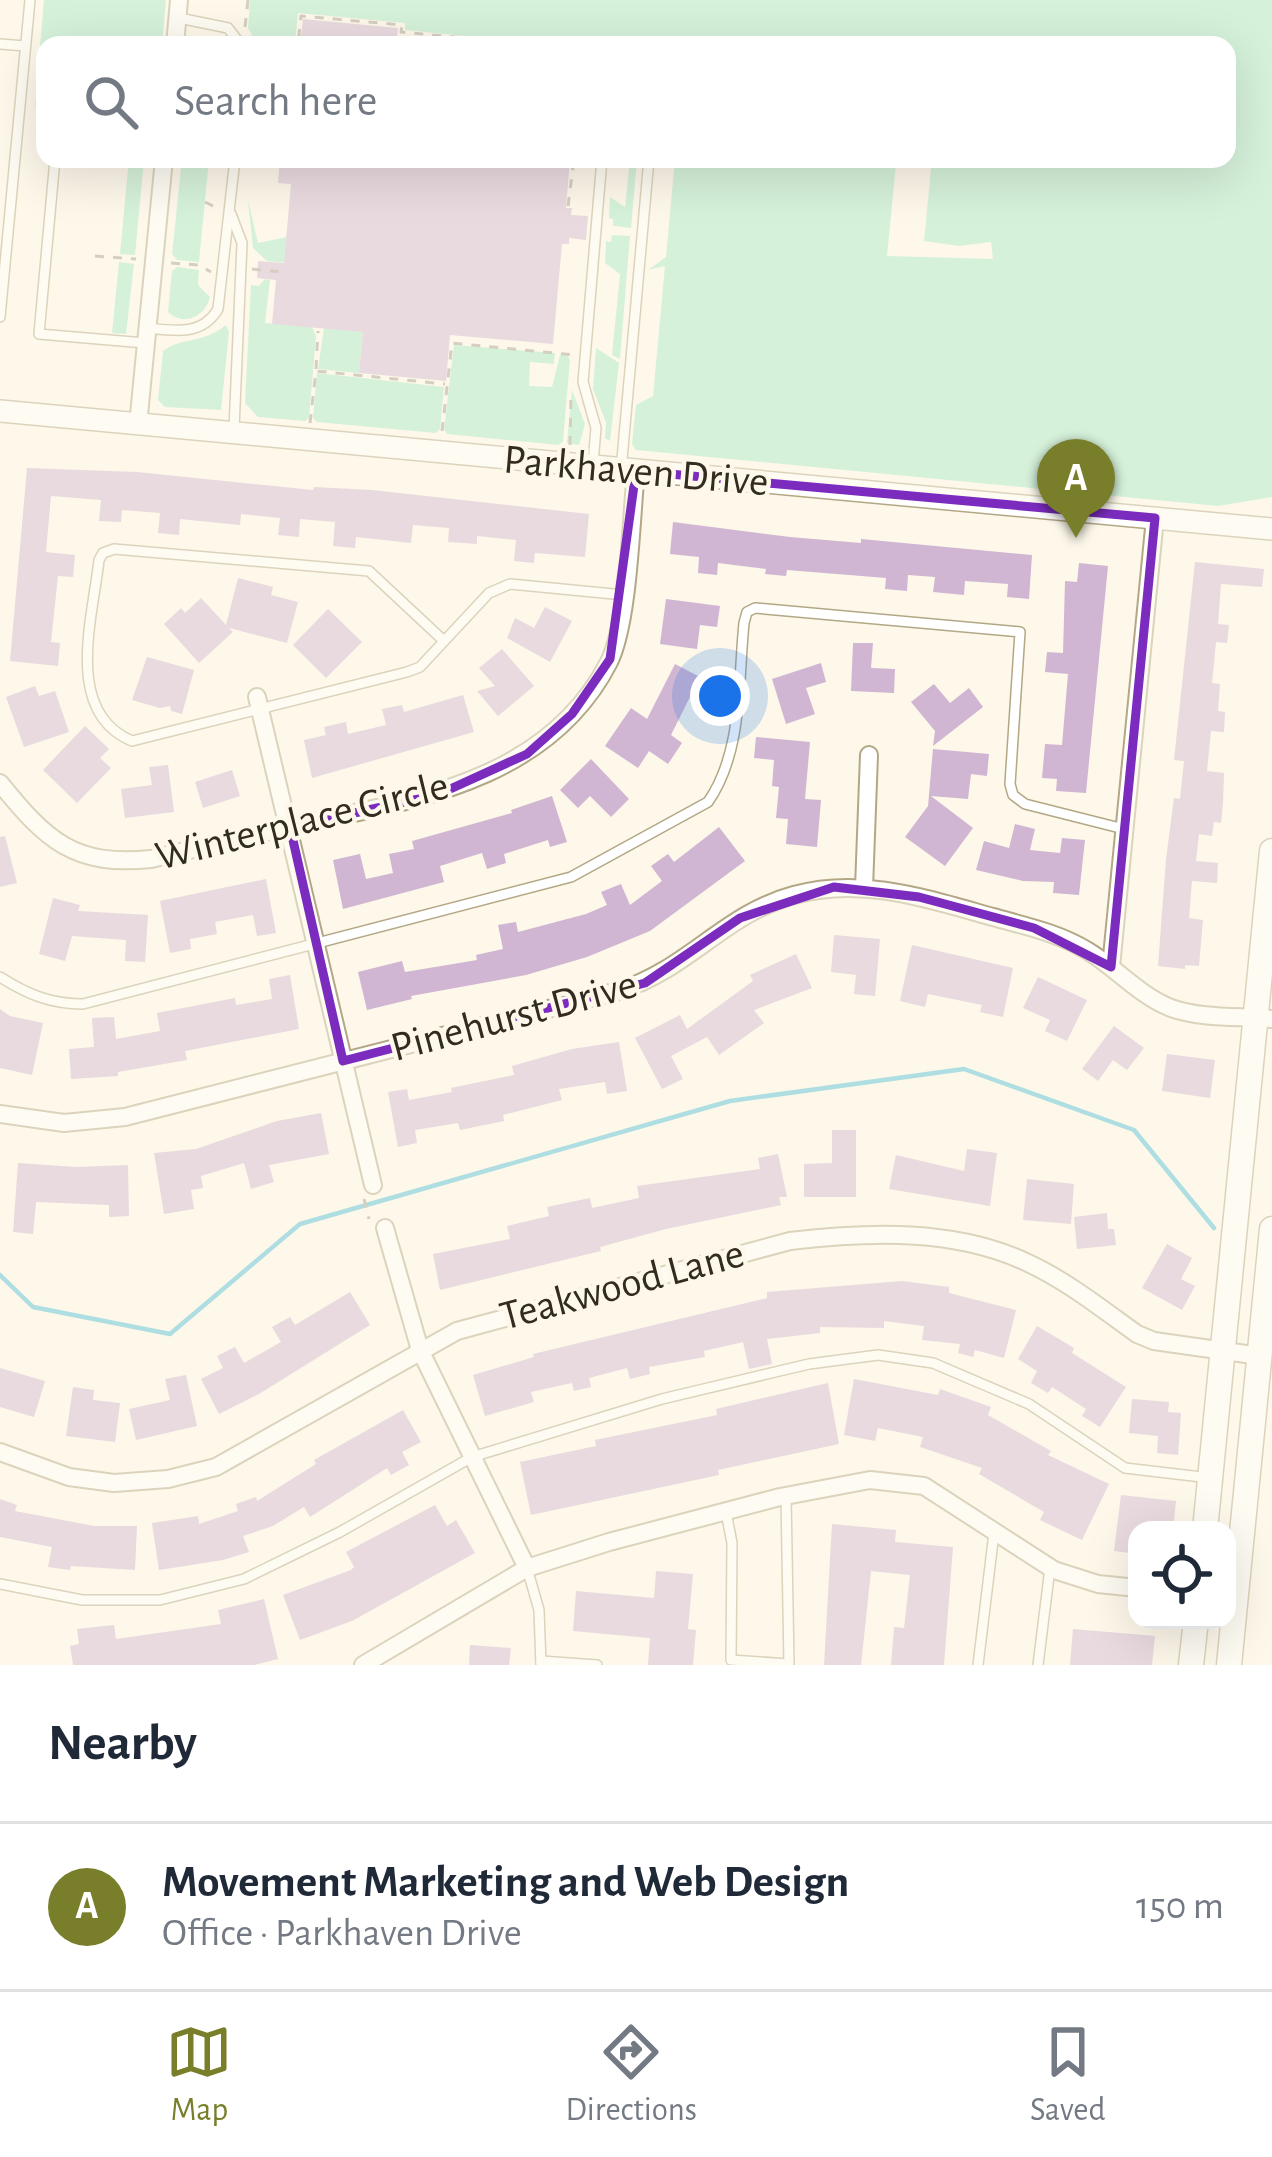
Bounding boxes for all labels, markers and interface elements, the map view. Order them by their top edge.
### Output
search box [36,36,1236,168]
icon: search [78,69,144,135]
text: Search here [174,79,377,124]
street label: Parkhaven Drive [502,439,770,503]
pin: A [1037,439,1115,538]
your location [690,666,750,726]
street label: Winterplace Circle [151,764,453,878]
street label: Pinehurst Drive [387,963,641,1069]
street label: Teakwood Lane [495,1232,749,1338]
map controls [1128,1521,1236,1629]
button: locate [1128,1521,1236,1629]
text: Nearby [48,1718,197,1769]
text: Movement Marketing and Web Design [162,1860,849,1905]
text: A [75,1887,99,1926]
text: 150 m [1136,1887,1224,1926]
text: Office · Parkhaven Drive [162,1914,522,1953]
tab: Map [166,2019,232,2131]
tab: Directions [565,2019,697,2131]
tab: Saved [1030,2019,1105,2131]

